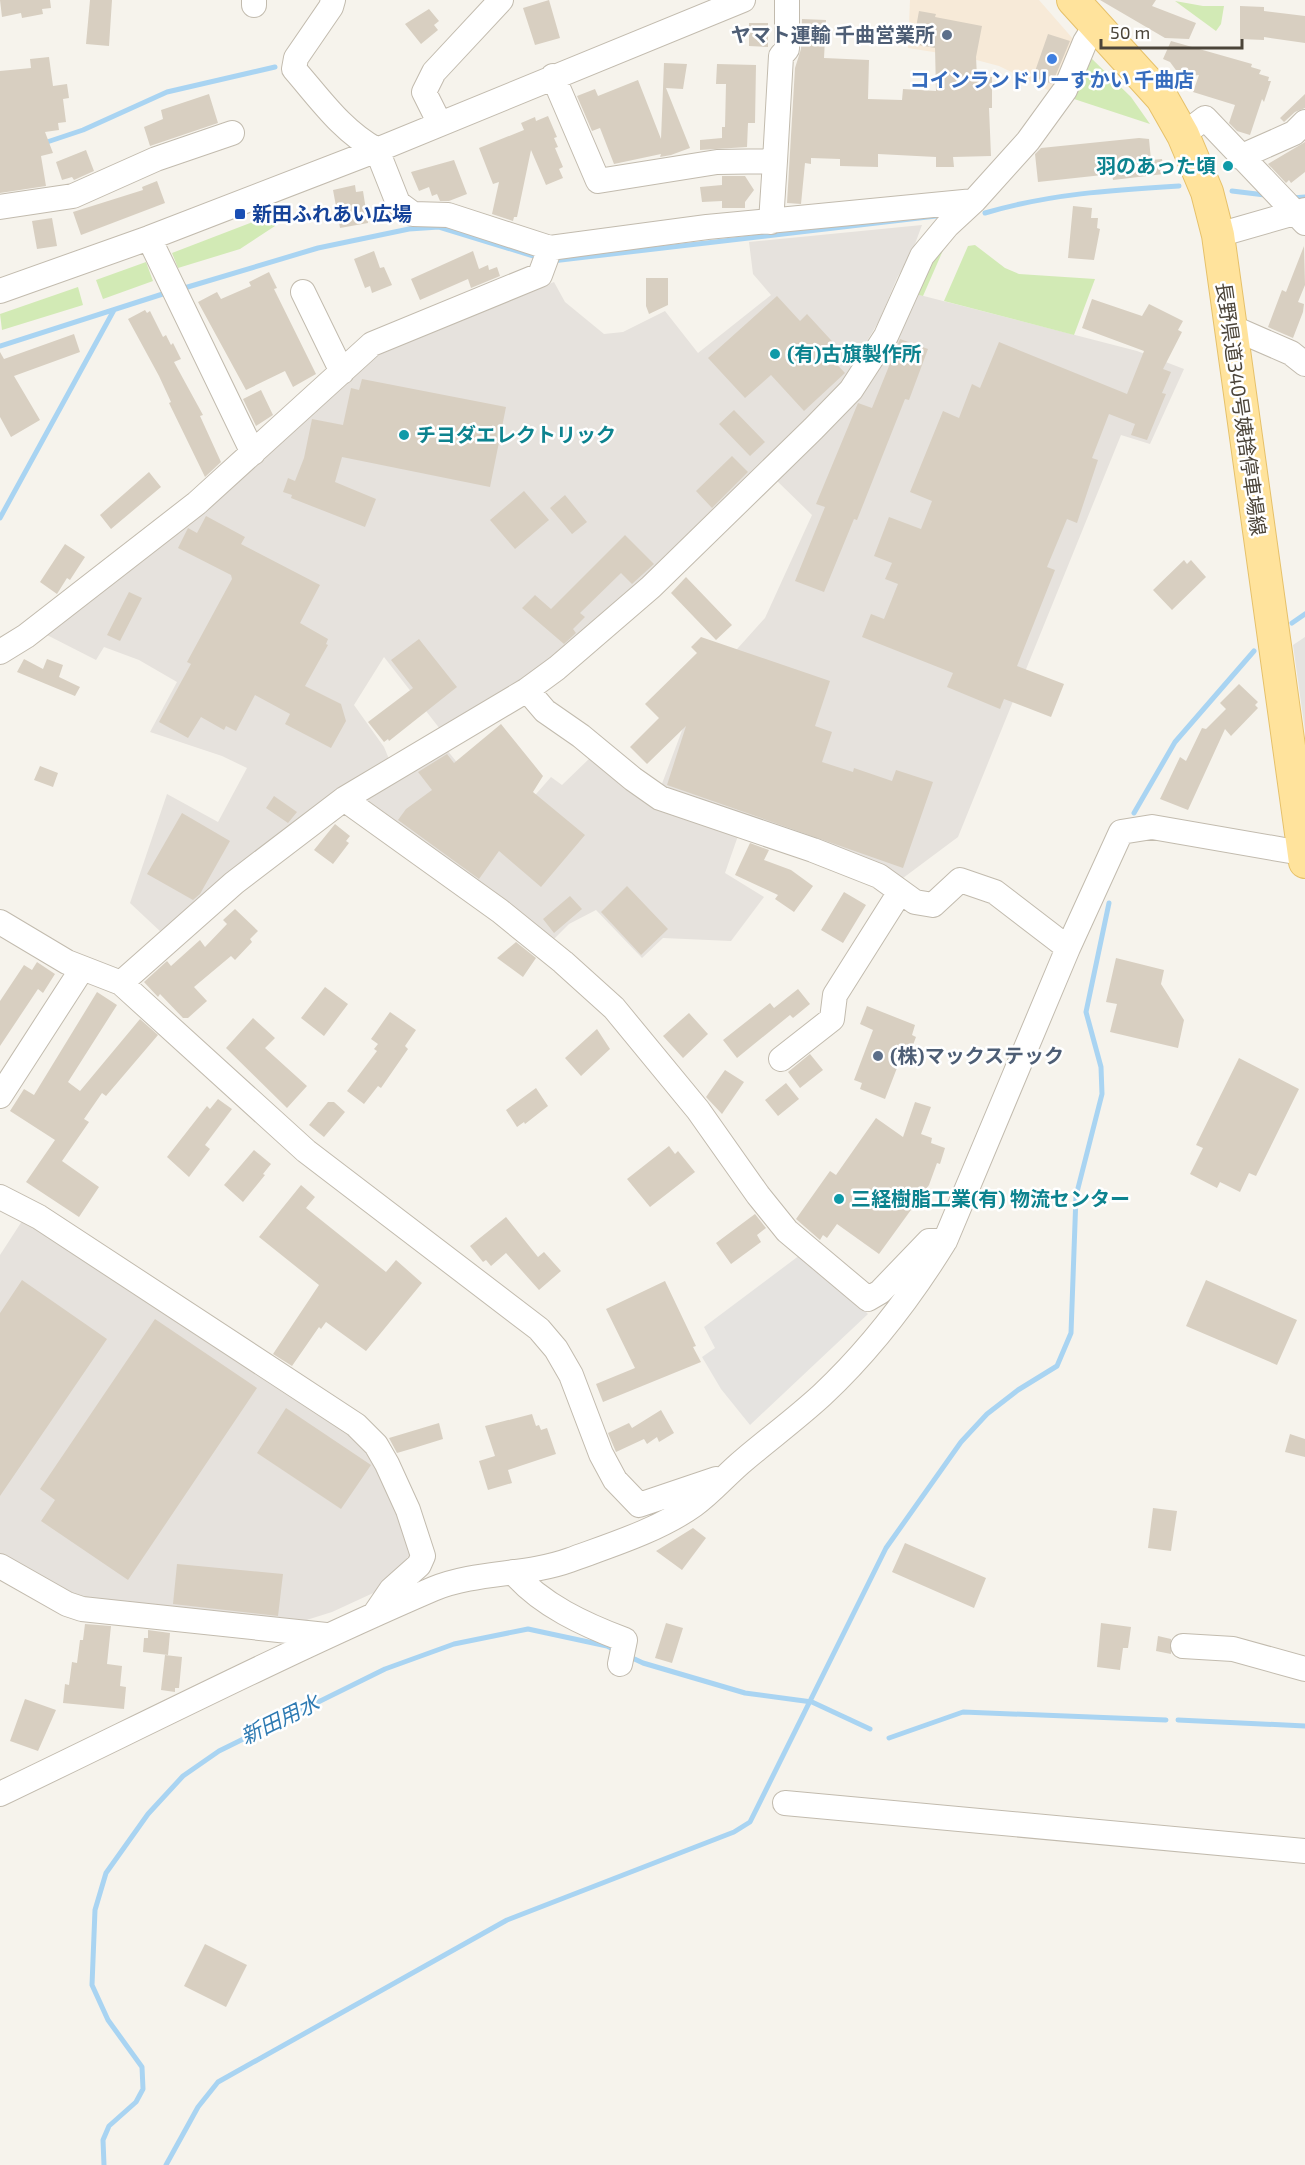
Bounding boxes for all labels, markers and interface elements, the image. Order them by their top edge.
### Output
scale bar [1101,12,1242,50]
text: 50 m [1110,21,1150,43]
place label: ヤマト運輸 千曲営業所 [731,22,935,46]
marker: ヤマト運輸 千曲営業所 [940,28,954,42]
marker: コインランドリーすかい 千曲店 [1045,52,1059,66]
place label: コインランドリーすかい 千曲店 [910,67,1194,91]
place label: 羽のあった頃 [1096,153,1216,177]
marker: 羽のあった頃 [1221,159,1235,173]
place label: 新田ふれあい広場 [252,201,412,225]
marker: 新田ふれあい広場 [233,207,247,221]
street label: 長野県道340号姨捨停車場線 [1212,281,1272,537]
place label: (有)古旗製作所 [787,341,922,365]
marker: (有)古旗製作所 [768,347,782,361]
place label: チヨダエレクトリック [416,422,616,446]
marker: チヨダエレクトリック [397,428,411,442]
place label: (株)マックステック [890,1043,1064,1067]
marker: (株)マックステック [871,1049,885,1063]
place label: 三経樹脂工業(有) 物流センター [851,1186,1130,1210]
marker: 三経樹脂工業(有) 物流センター [832,1192,846,1206]
water label: 新田用水 [236,1688,324,1748]

